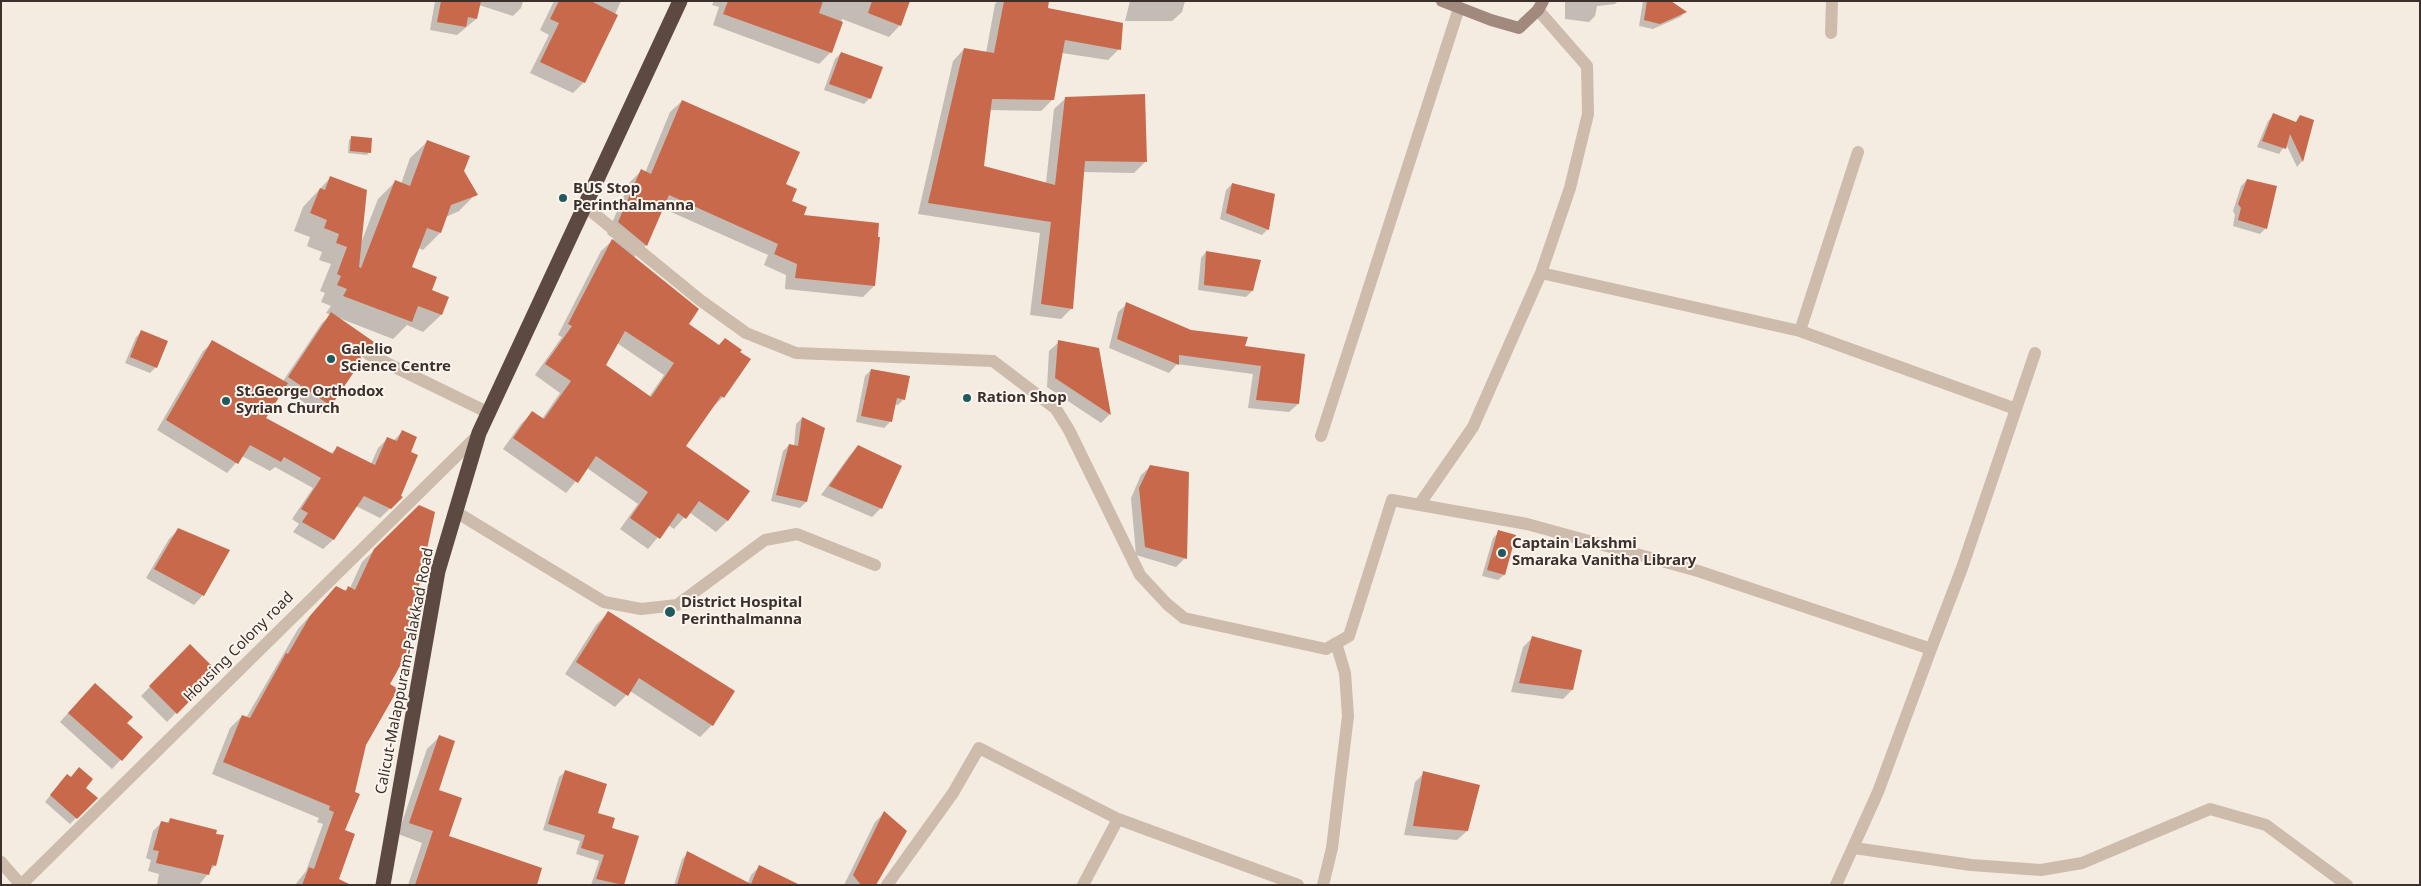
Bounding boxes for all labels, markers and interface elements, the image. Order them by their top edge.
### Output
place label: BUS Stop Perinthalmanna [573,180,694,215]
marker: BUS Stop Perinthalmanna [557,192,569,204]
place label: Galelio Science Centre [341,341,451,376]
marker: Galelio Science Centre [325,353,337,365]
place label: St.George Orthodox Syrian Church [236,383,384,418]
place label: Ration Shop [977,389,1067,407]
marker: Ration Shop [961,392,973,404]
marker: St.George Orthodox Syrian Church [220,395,232,407]
place label: Captain Lakshmi Smaraka Vanitha Library [1512,535,1696,570]
street label: Calicut-Malappuram-Palakkad Road [372,546,438,796]
marker: Captain Lakshmi Smaraka Vanitha Library [1496,547,1508,559]
street label: Housing Colony road [180,588,298,706]
place label: District Hospital Perinthalmanna [681,594,802,629]
marker: District Hospital Perinthalmanna [663,605,677,619]

